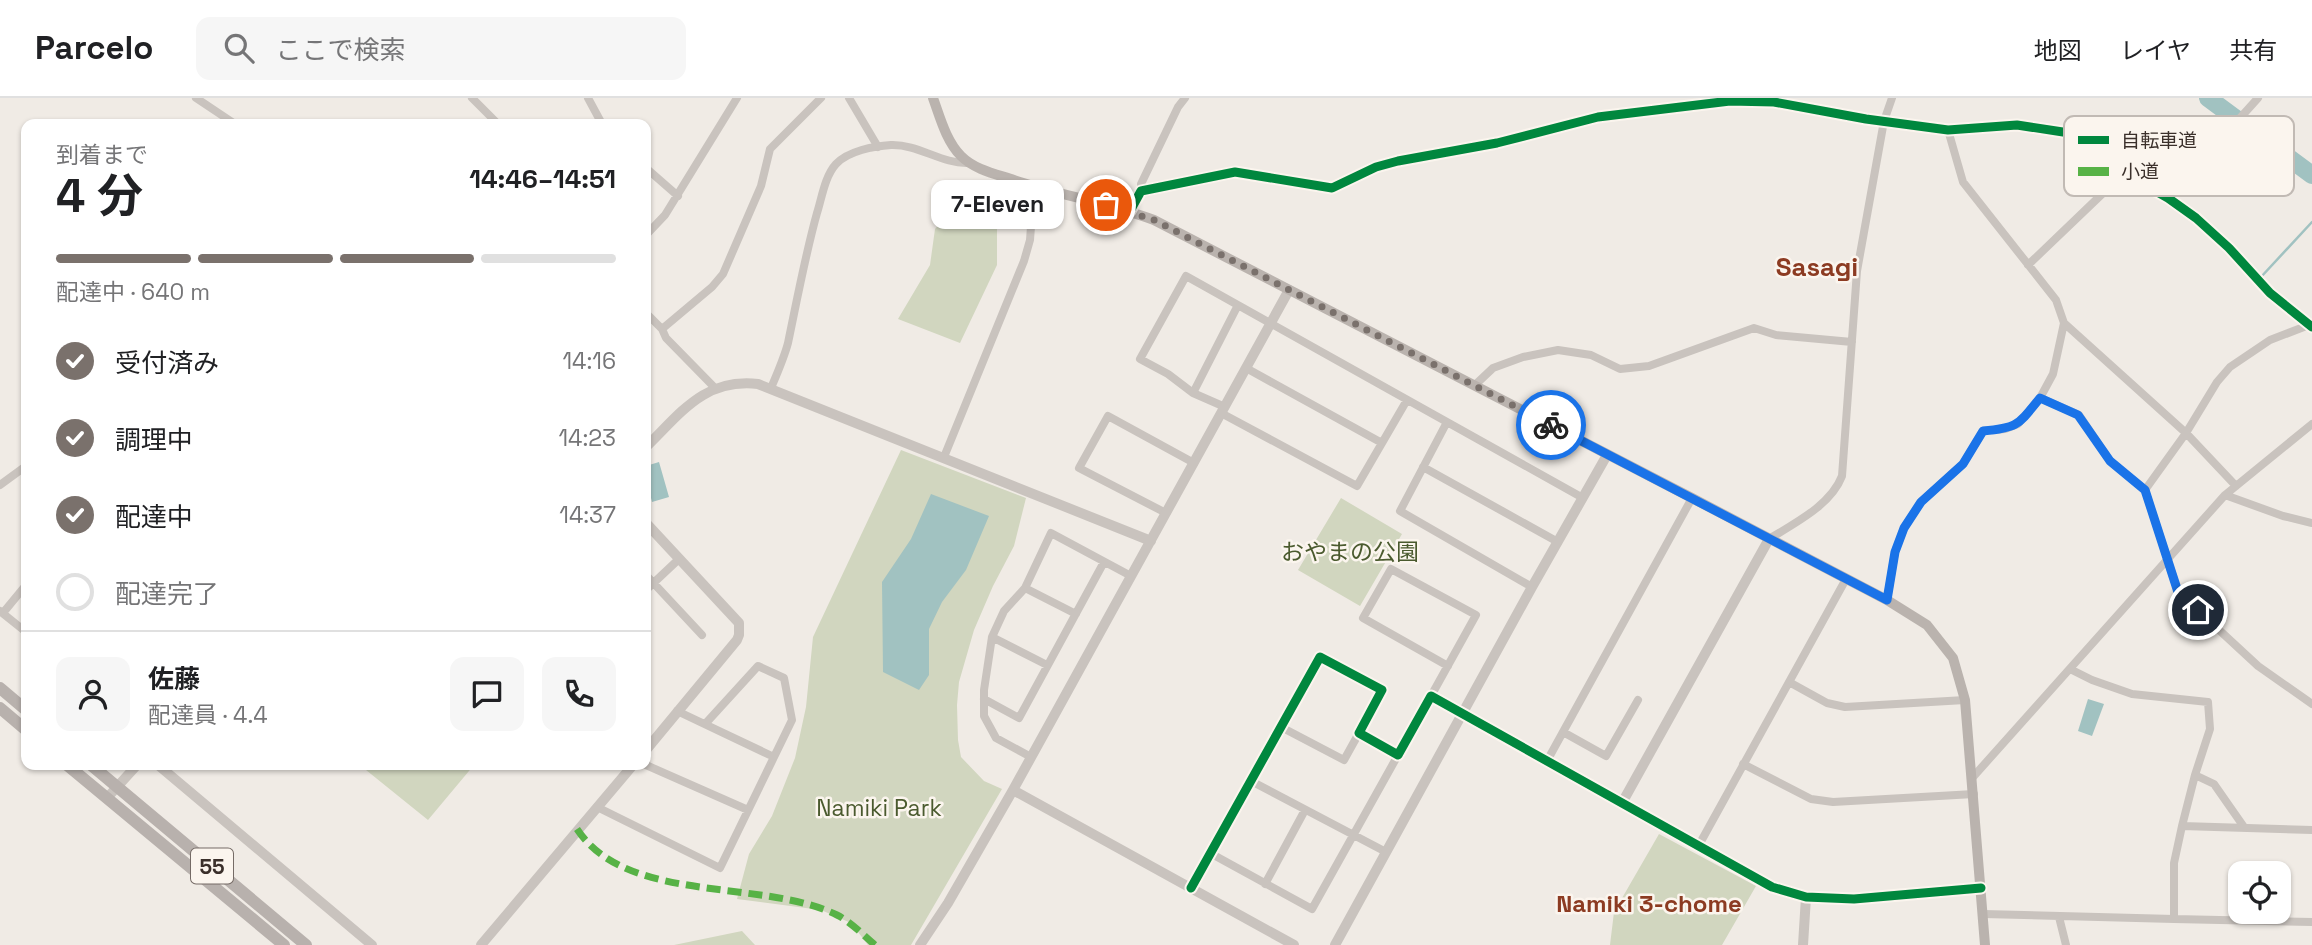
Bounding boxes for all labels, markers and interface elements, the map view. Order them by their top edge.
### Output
search box [196,17,686,80]
text: Parcelo [35,27,154,69]
icon: search [220,29,258,67]
text: ここで検索 [276,33,406,67]
text: 地図 [2034,35,2082,66]
text: レイヤ [2120,35,2191,66]
text: 共有 [2229,35,2277,66]
legend [2064,116,2294,196]
text: 自転車道 [2121,128,2197,153]
text: 到着まで [56,140,148,170]
text: 小道 [2121,159,2159,184]
text: 14:46–14:51 [469,162,616,196]
text: 4 分 [56,167,143,225]
pin [1076,175,1136,235]
callout: 7-Eleven [931,180,1064,230]
icon: bag [1087,186,1125,224]
text: 7-Eleven [951,189,1044,219]
district label: Sasagi [1776,250,1858,284]
text: 配達中 · 640 m [56,277,210,307]
icon: check [56,342,94,380]
text: 受付済み [115,346,219,380]
text: 14:16 [563,346,616,376]
courier [1516,390,1586,460]
icon: bike [1532,406,1570,444]
icon: check [56,419,94,457]
text: 調理中 [115,423,193,457]
text: 14:23 [559,423,616,453]
icon: check [56,496,94,534]
text: 配達中 [115,500,193,534]
text: 14:37 [559,500,616,530]
park label: おやまの公園 [1281,537,1419,567]
text: 配達完了 [115,577,219,611]
pin [2168,580,2228,640]
icon: home [2179,591,2217,629]
button: person [56,657,130,731]
button: chat [450,657,524,731]
button: phone [542,657,616,731]
text: 佐藤 [148,662,200,696]
text: 配達員 · 4.4 [148,700,268,730]
park label: Namiki Park [816,793,942,823]
road number: 55 [191,848,233,884]
map controls [2228,861,2291,924]
button: locate [2228,861,2291,924]
district label: Namiki 3-chome [1556,888,1742,919]

